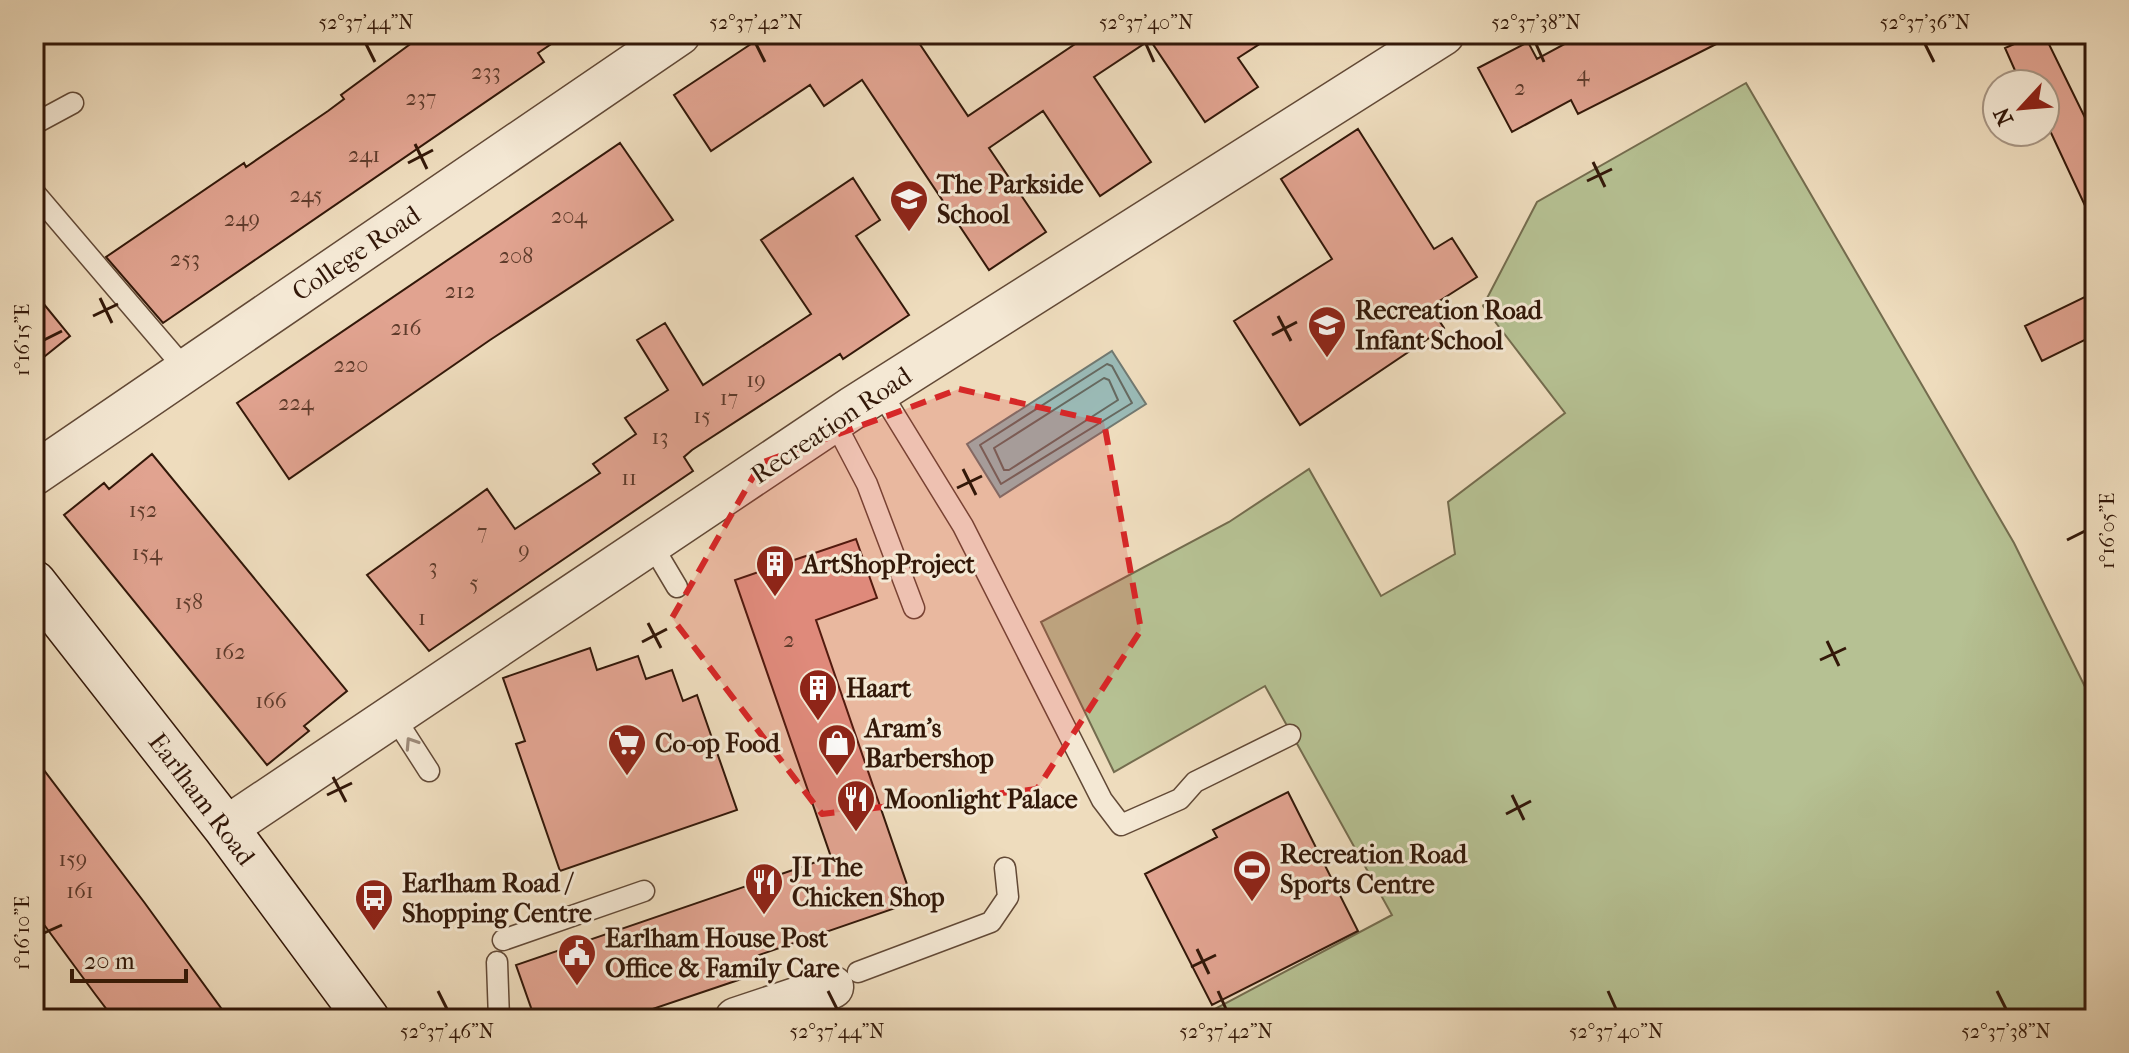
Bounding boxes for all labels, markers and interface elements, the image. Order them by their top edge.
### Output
text: 52°37'44"N [318,11,414,34]
text: 52°37'42"N [709,11,803,34]
text: 52°37'40"N [1099,11,1193,34]
text: 52°37'38"N [1491,11,1581,34]
text: 52°37'36"N [1880,11,1970,34]
house number: 233 [471,59,501,85]
house number: 4 [1577,61,1591,87]
north arrow [1981,68,2061,148]
house number: 2 [1514,75,1526,101]
house number: 237 [406,85,436,111]
text: N [1988,103,2019,130]
house number: 241 [348,142,380,168]
place label: The Parkside School [936,169,1084,230]
school or university icon: The Parkside School [888,178,930,233]
house number: 245 [289,182,323,208]
street label: College Road [286,199,427,308]
house number: 204 [551,203,588,229]
house number: 249 [224,206,260,232]
house number: 208 [499,243,533,269]
house number: 253 [170,246,200,272]
house number: 212 [445,278,475,304]
place label: Recreation Road Infant School [1355,295,1543,356]
text: 1°16'15"E [11,304,34,376]
school or university icon: Recreation Road Infant School [1306,304,1348,359]
house number: 216 [391,315,422,341]
house number: 220 [334,352,368,378]
street label: Recreation Road [745,360,918,491]
house number: 19 [746,367,766,393]
house number: 17 [720,385,738,411]
house number: 224 [278,390,315,416]
house number: 15 [693,403,711,429]
house number: 13 [652,424,668,450]
house number: 11 [621,465,637,491]
text: 1°16'05"E [2096,493,2119,569]
house number: 152 [129,497,157,523]
house number: 7 [477,519,487,545]
house number: 9 [518,537,530,563]
house number: 154 [132,540,163,566]
building icon: ArtShopProject [754,543,796,598]
place label: ArtShopProject [801,549,976,580]
house number: 3 [428,554,438,580]
house number: 5 [469,570,479,596]
house number: 158 [175,589,203,615]
house number: 1 [418,605,426,631]
house number: 2 [783,627,795,653]
house number: 162 [215,639,245,665]
building icon: Haart [797,667,839,722]
place label: Haart [846,673,912,704]
house number: 166 [255,688,287,714]
place label: Aram's Barbershop [863,713,994,774]
supermarket icon: Co-op Food [606,722,648,777]
shop icon: Aram's Barbershop [816,722,858,777]
street label: Earlham Road [142,727,262,872]
place label: Co-op Food [655,728,781,759]
one-way arrow [406,738,421,752]
restaurant icon: Moonlight Palace [835,778,877,833]
place label: Moonlight Palace [884,784,1078,815]
place label: Recreation Road Sports Centre [1280,839,1468,900]
house number: 159 [59,846,87,872]
sports icon: Recreation Road Sports Centre [1231,848,1273,903]
place label: JI The Chicken Shop [789,852,945,913]
restaurant icon: JI The Chicken Shop [743,861,785,916]
place label: Earlham Road / Shopping Centre [402,868,592,929]
bus stop icon: Earlham Road / Shopping Centre [353,877,395,932]
house number: 161 [66,878,94,904]
text: 1°16'10"E [11,896,34,970]
place label: Earlham House Post Office & Family Care [605,923,840,984]
public building icon: Earlham House Post Office & Family Care [556,932,598,987]
scale bar [72,933,186,983]
text: 20 m [84,947,135,975]
text: 52°37'46"N [400,1020,494,1043]
text: 52°37'44"N [789,1020,885,1043]
text: 52°37'42"N [1179,1020,1273,1043]
text: 52°37'40"N [1569,1020,1663,1043]
text: 52°37'38"N [1961,1020,2051,1043]

